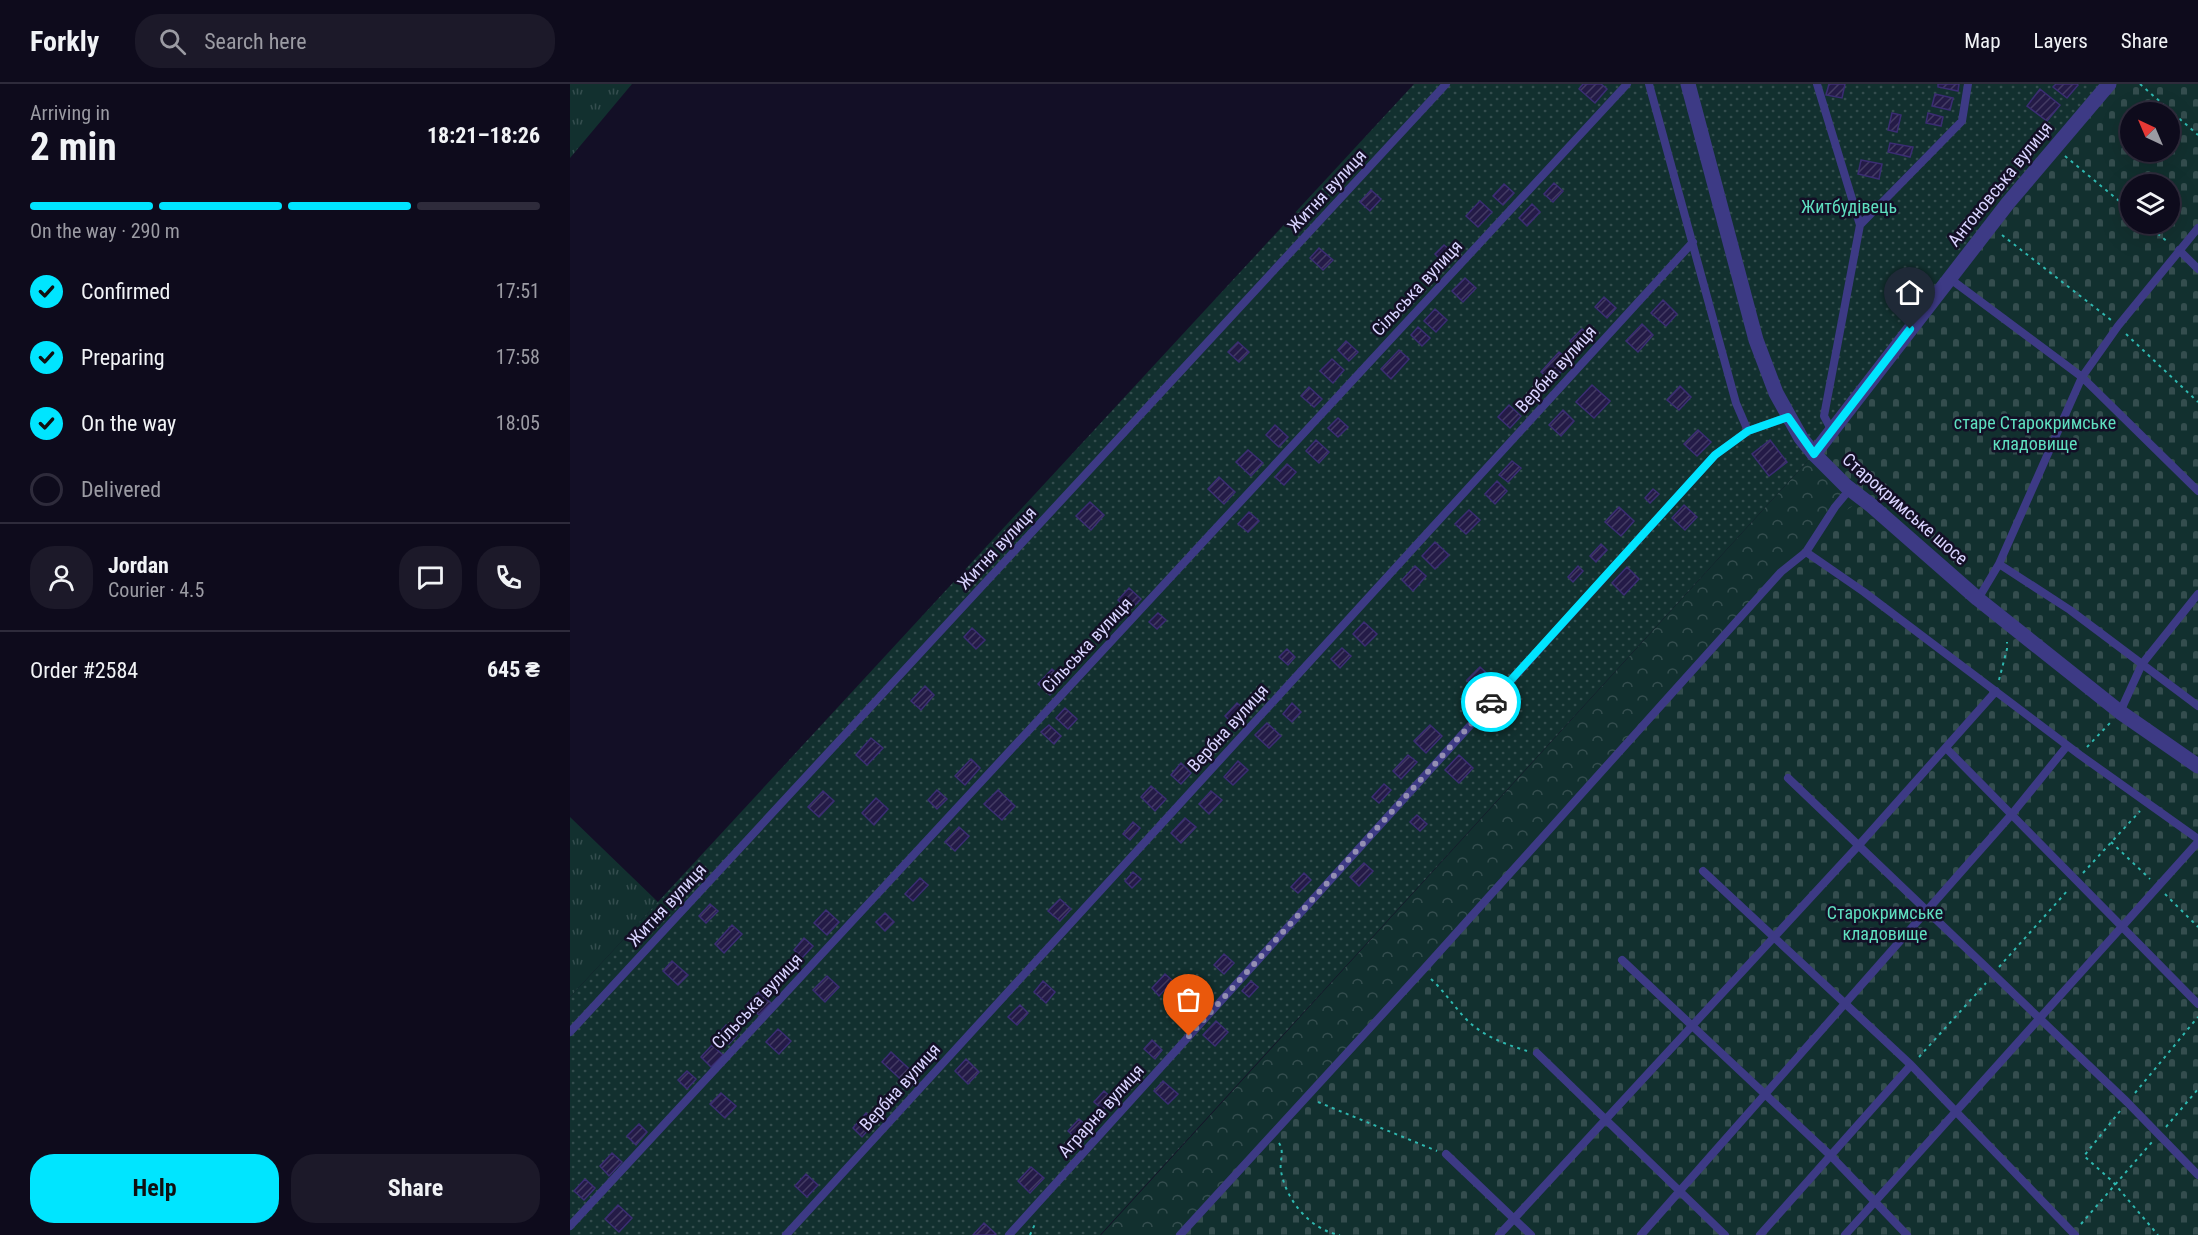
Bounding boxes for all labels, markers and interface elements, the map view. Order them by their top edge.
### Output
search box [135,14,555,68]
text: Forkly [30,25,99,58]
icon: search [156,25,189,58]
text: Search here [204,29,307,54]
text: Map [1964,29,2001,53]
text: Layers [2034,29,2088,53]
text: Share [2121,29,2168,53]
text: Arriving in [30,101,110,125]
north arrow [2120,102,2180,162]
map controls [2120,102,2180,234]
street label: Антоновська вулиця [1943,117,2056,250]
text: 18:21–18:26 [427,123,540,148]
text: 2 min [30,124,117,170]
street label: Житня вулиця [1283,145,1370,236]
button: layers [2120,174,2180,234]
park label: Житбудівець [1801,196,1897,217]
text: On the way · 290 m [30,219,180,243]
street label: Сільська вулиця [1367,235,1466,340]
pin [1884,267,1935,329]
icon: check [30,275,63,308]
icon: home [1893,276,1926,309]
text: Confirmed [81,279,170,304]
text: 17:51 [496,279,540,303]
street label: Вербна вулиця [1511,321,1600,417]
icon: check [30,341,63,374]
text: Preparing [81,345,165,370]
text: 17:58 [496,345,540,369]
icon: check [30,407,63,440]
text: On the way [81,411,176,436]
text: 18:05 [496,411,540,435]
park label: старе Старокримське кладовище [1954,412,2116,454]
street label: Старокримське шосе [1838,449,1972,569]
text: Delivered [81,477,161,502]
street label: Житня вулиця [953,502,1040,593]
button: person [30,546,93,609]
button: chat [399,546,462,609]
button: phone [477,546,540,609]
text: Jordan [108,553,169,578]
text: Courier · 4.5 [108,578,204,602]
street label: Сільська вулиця [1037,592,1136,697]
text: 645 ₴ [487,657,540,682]
text: Order #2584 [30,658,138,683]
courier [1461,672,1521,732]
street label: Вербна вулиця [1183,680,1272,776]
icon: car [1475,686,1508,719]
street label: Житня вулиця [623,859,710,950]
park label: Старокримське кладовище [1827,902,1943,944]
street label: Сільська вулиця [707,948,806,1053]
pin [1163,974,1214,1036]
icon: bag [1172,983,1205,1016]
street label: Вербна вулиця [855,1039,944,1135]
street label: Аграрна вулиця [1053,1060,1148,1162]
button: Help [30,1154,279,1223]
button: Share [291,1154,540,1223]

